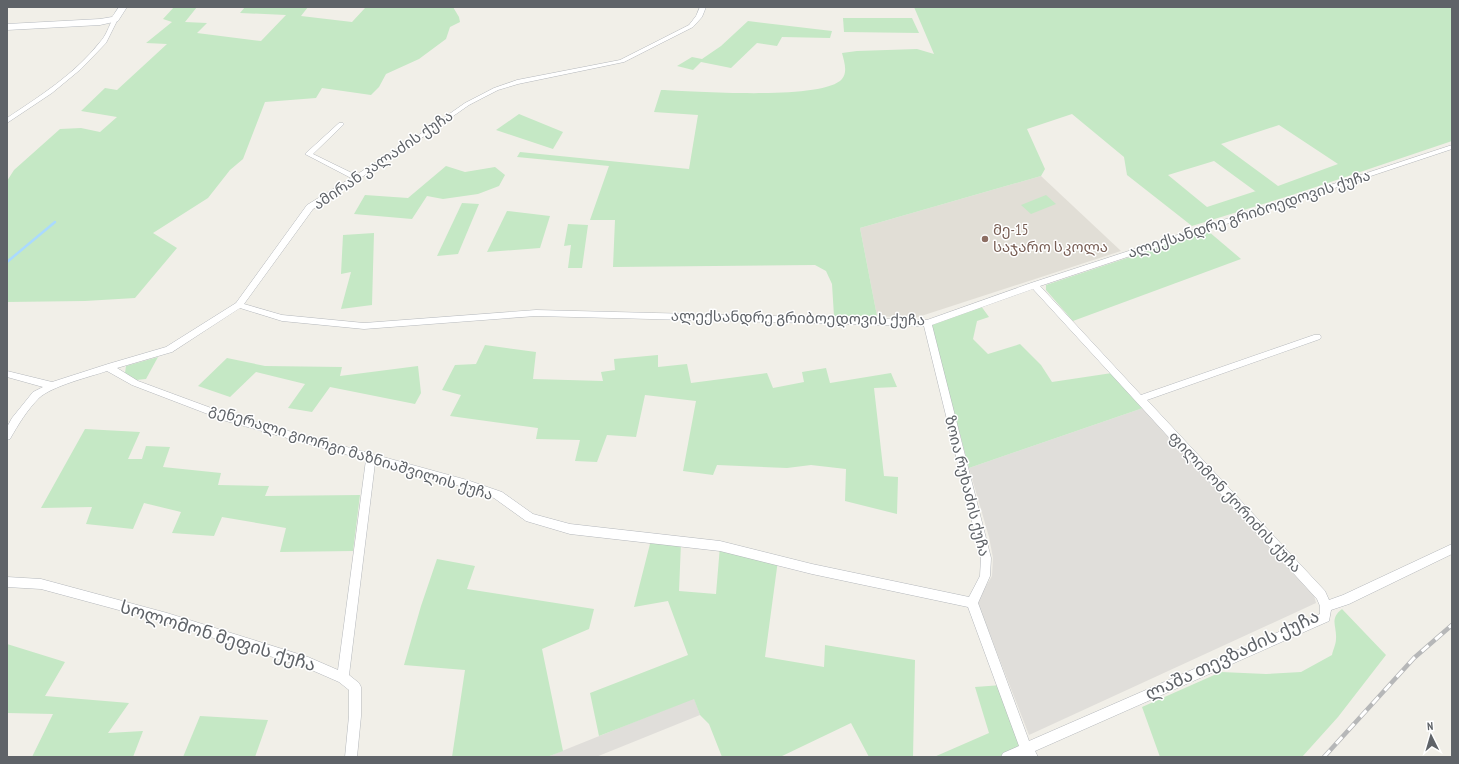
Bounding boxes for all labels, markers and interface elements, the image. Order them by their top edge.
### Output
street label: ამირან კალაძის ქუჩა [309,106,456,214]
street label: ალექსანდრე გრიბოედოვის ქუჩა [1125,165,1373,262]
place label: მე-15 საჯარო სკოლა [993,220,1108,256]
marker: მე-15 საჯარო სკოლა [980,234,990,244]
street label: ალექსანდრე გრიბოედოვის ქუჩა [671,306,925,329]
street label: გენერალი გიორგი მაზნიაშვილის ქუჩა [207,399,495,504]
street label: ზოია რუხაძის ქუჩა [941,413,994,558]
street label: ფილიმონ ქორიძის ქუჩა [1165,427,1306,576]
street label: სოლომონ მეფის ქუჩა [118,595,319,676]
street label: ლაშა თევზაძის ქუჩა [1141,604,1322,705]
north arrow [1411,716,1451,756]
text: N [1427,719,1434,733]

